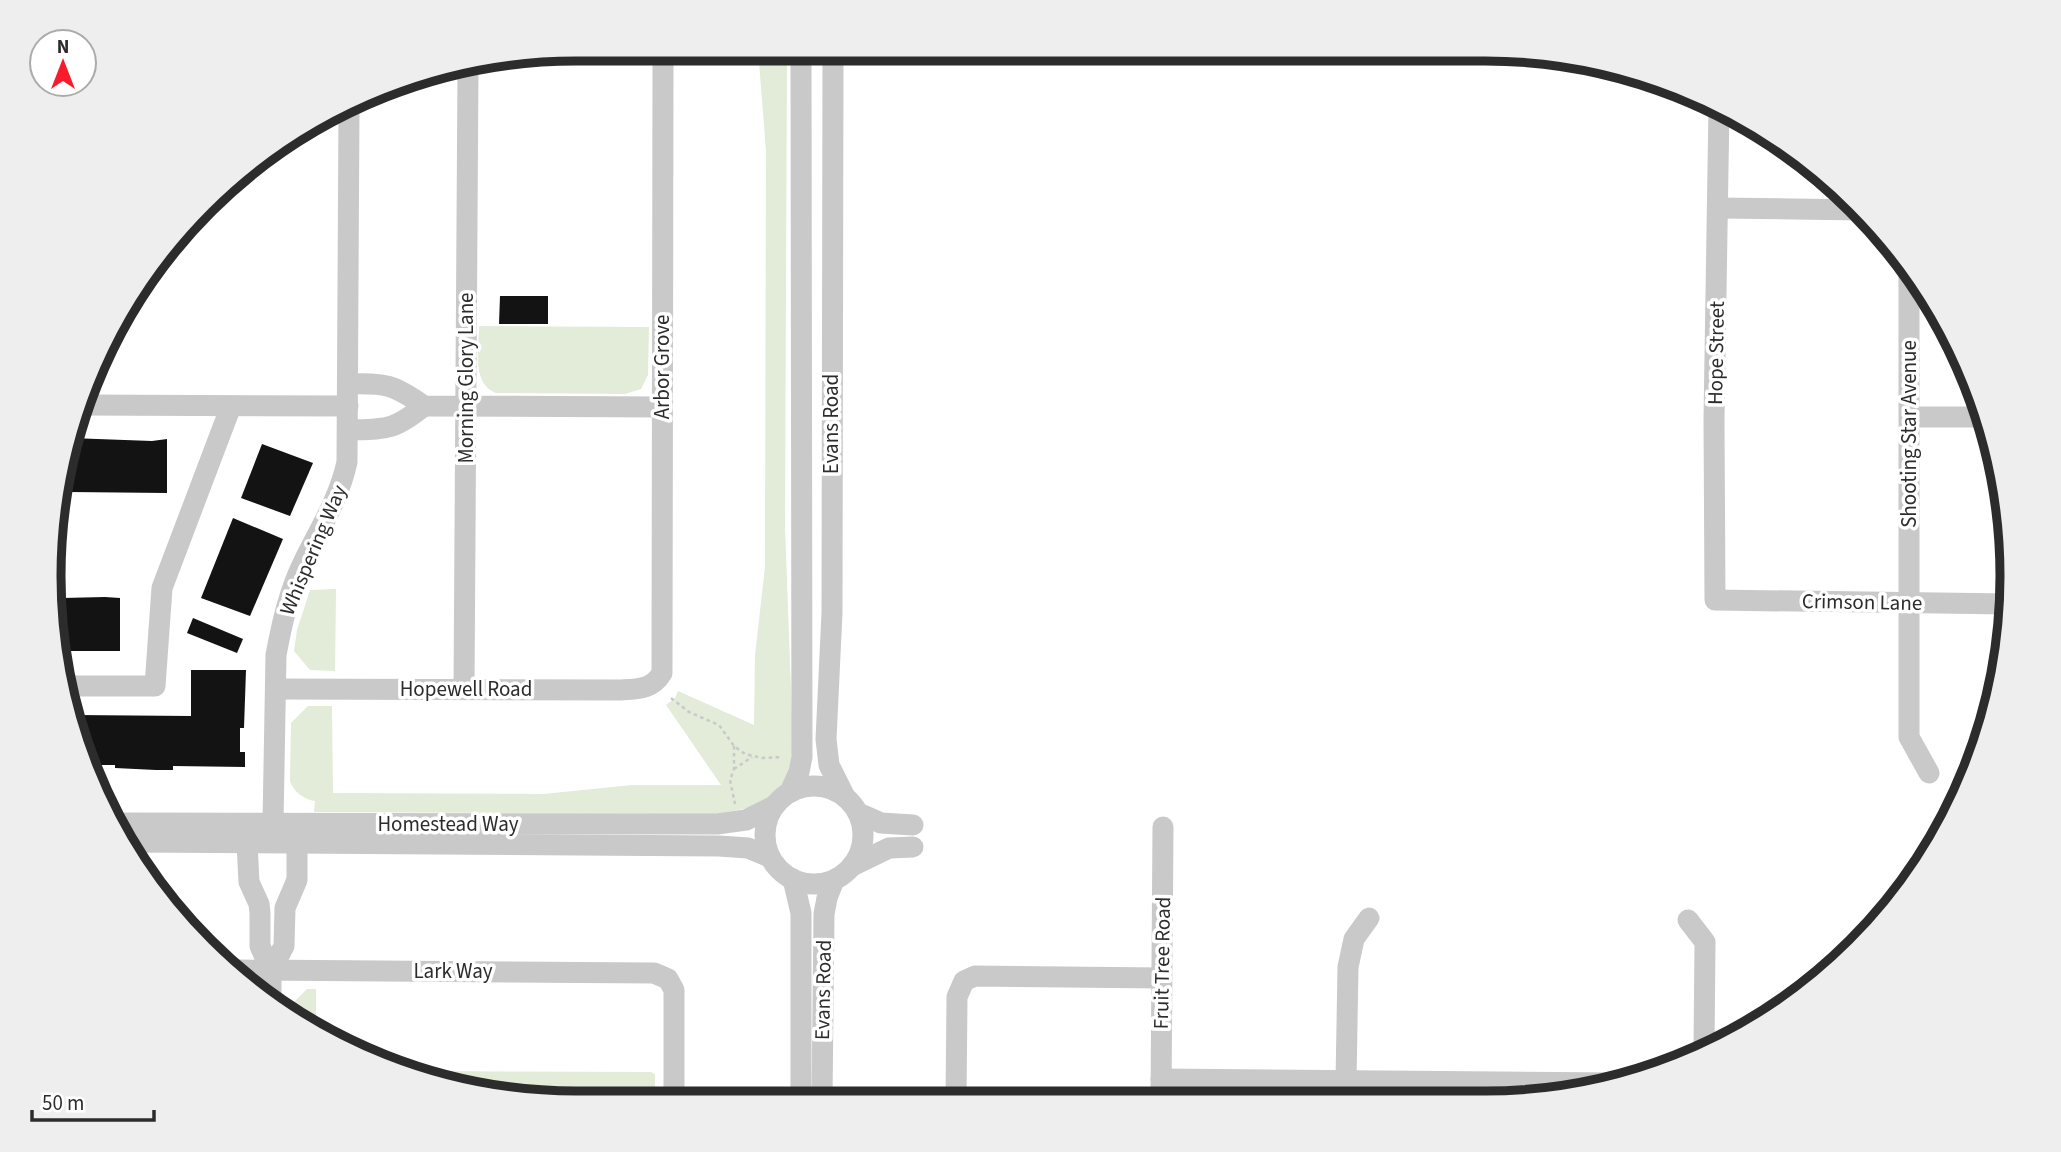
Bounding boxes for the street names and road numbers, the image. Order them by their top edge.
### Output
street label: Morning Glory Lane [451,292,481,464]
street label: Hope Street [1700,301,1732,405]
street label: Arbor Grove [647,315,677,419]
street label: Shooting Star Avenue [1894,340,1924,528]
street label: Evans Road [816,374,846,474]
street label: Whispering Way [272,480,354,620]
street label: Crimson Lane [1802,586,1922,618]
street label: Hopewell Road [400,674,532,704]
street label: Homestead Way [377,809,519,839]
street label: Fruit Tree Road [1146,896,1178,1030]
street label: Evans Road [807,940,839,1040]
street label: Lark Way [413,956,493,986]

